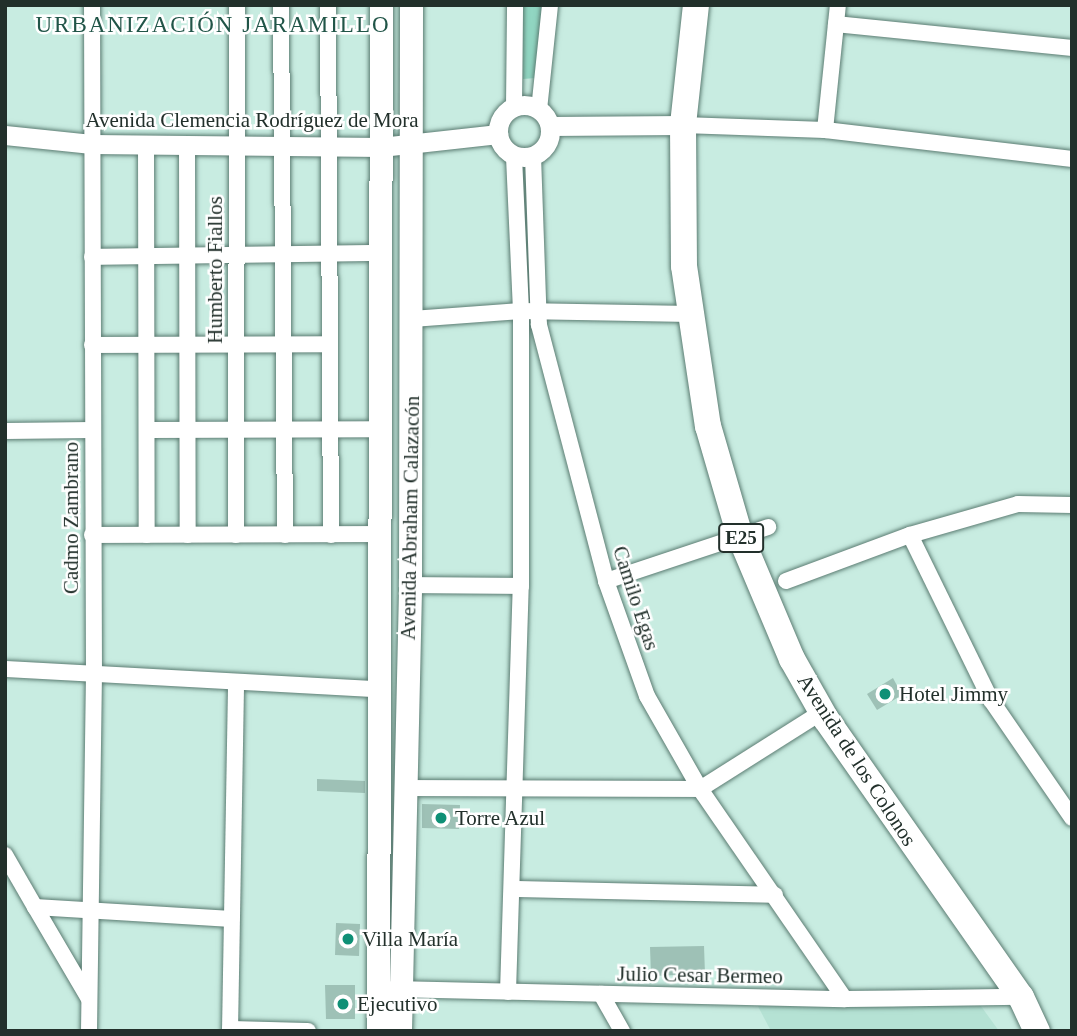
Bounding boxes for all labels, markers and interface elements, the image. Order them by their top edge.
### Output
district label: URBANIZACIÓN JARAMILLO [38,11,388,39]
street label: Avenida Clemencia Rodríguez de Mora [85,107,419,133]
street label: Humberto Fiallos [202,196,228,344]
street label: Avenida Abraham Calazacón [395,395,425,641]
street label: Cadmo Zambrano [58,442,84,594]
road number: E25 [716,523,766,554]
street label: Camilo Egas [607,543,665,653]
street label: Avenida de los Colonos [792,669,922,851]
place label: Hotel Jimmy [899,681,1008,707]
marker: Hotel Jimmy [877,686,893,702]
place label: Torre Azul [455,805,546,831]
marker: Torre Azul [433,810,449,826]
place label: Villa María [362,926,458,952]
marker: Villa María [340,931,356,947]
street label: Julio Cesar Bermeo [617,961,783,989]
place label: Ejecutivo [357,991,437,1017]
marker: Ejecutivo [335,996,351,1012]

